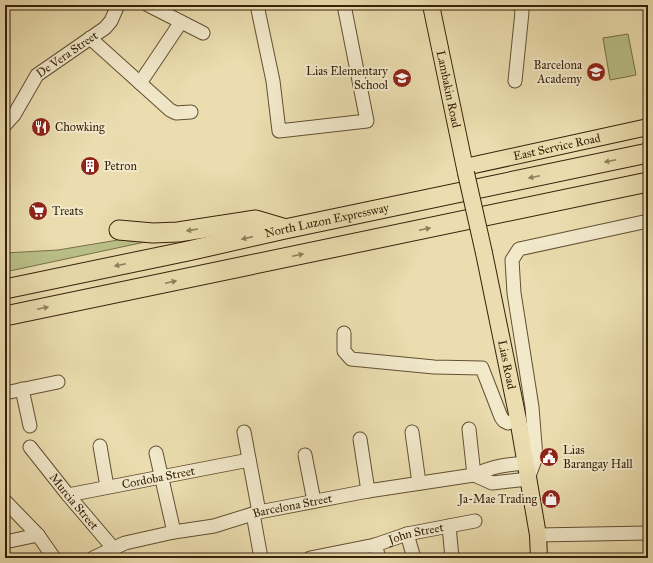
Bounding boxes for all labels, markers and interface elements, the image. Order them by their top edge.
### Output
street label: De Vera Street [34,28,101,80]
street label: Lambakin Road [434,49,463,129]
place label: Barcelona Academy [534,58,583,86]
school or university icon: Barcelona Academy [585,61,607,83]
place label: Lias Elementary School [306,64,389,92]
school or university icon: Lias Elementary School [391,67,413,89]
restaurant icon: Chowking [30,116,52,138]
place label: Chowking [55,120,105,135]
street label: East Service Road [512,131,602,163]
building icon: Petron [79,155,101,177]
one-way arrow [604,158,616,164]
place label: Petron [104,159,137,173]
one-way arrow [528,174,540,180]
supermarket icon: Treats [27,200,49,222]
street label: North Luzon Expressway [263,200,391,240]
place label: Treats [52,204,83,218]
one-way arrow [419,225,431,231]
one-way arrow [186,227,198,233]
one-way arrow [240,235,253,241]
one-way arrow [292,252,304,258]
one-way arrow [113,263,126,269]
one-way arrow [164,279,177,285]
one-way arrow [37,305,49,311]
street label: Lias Road [495,339,519,391]
place label: Lias Barangay Hall [563,443,633,472]
public building icon: Lias Barangay Hall [538,446,560,468]
street label: Cordoba Street [121,463,197,491]
street label: Murcia Street [47,470,102,533]
shop icon: Ja-Mae Trading [540,488,562,510]
street label: Barcelona Street [251,491,334,521]
place label: Ja-Mae Trading [457,492,537,507]
street label: John Street [385,520,445,548]

